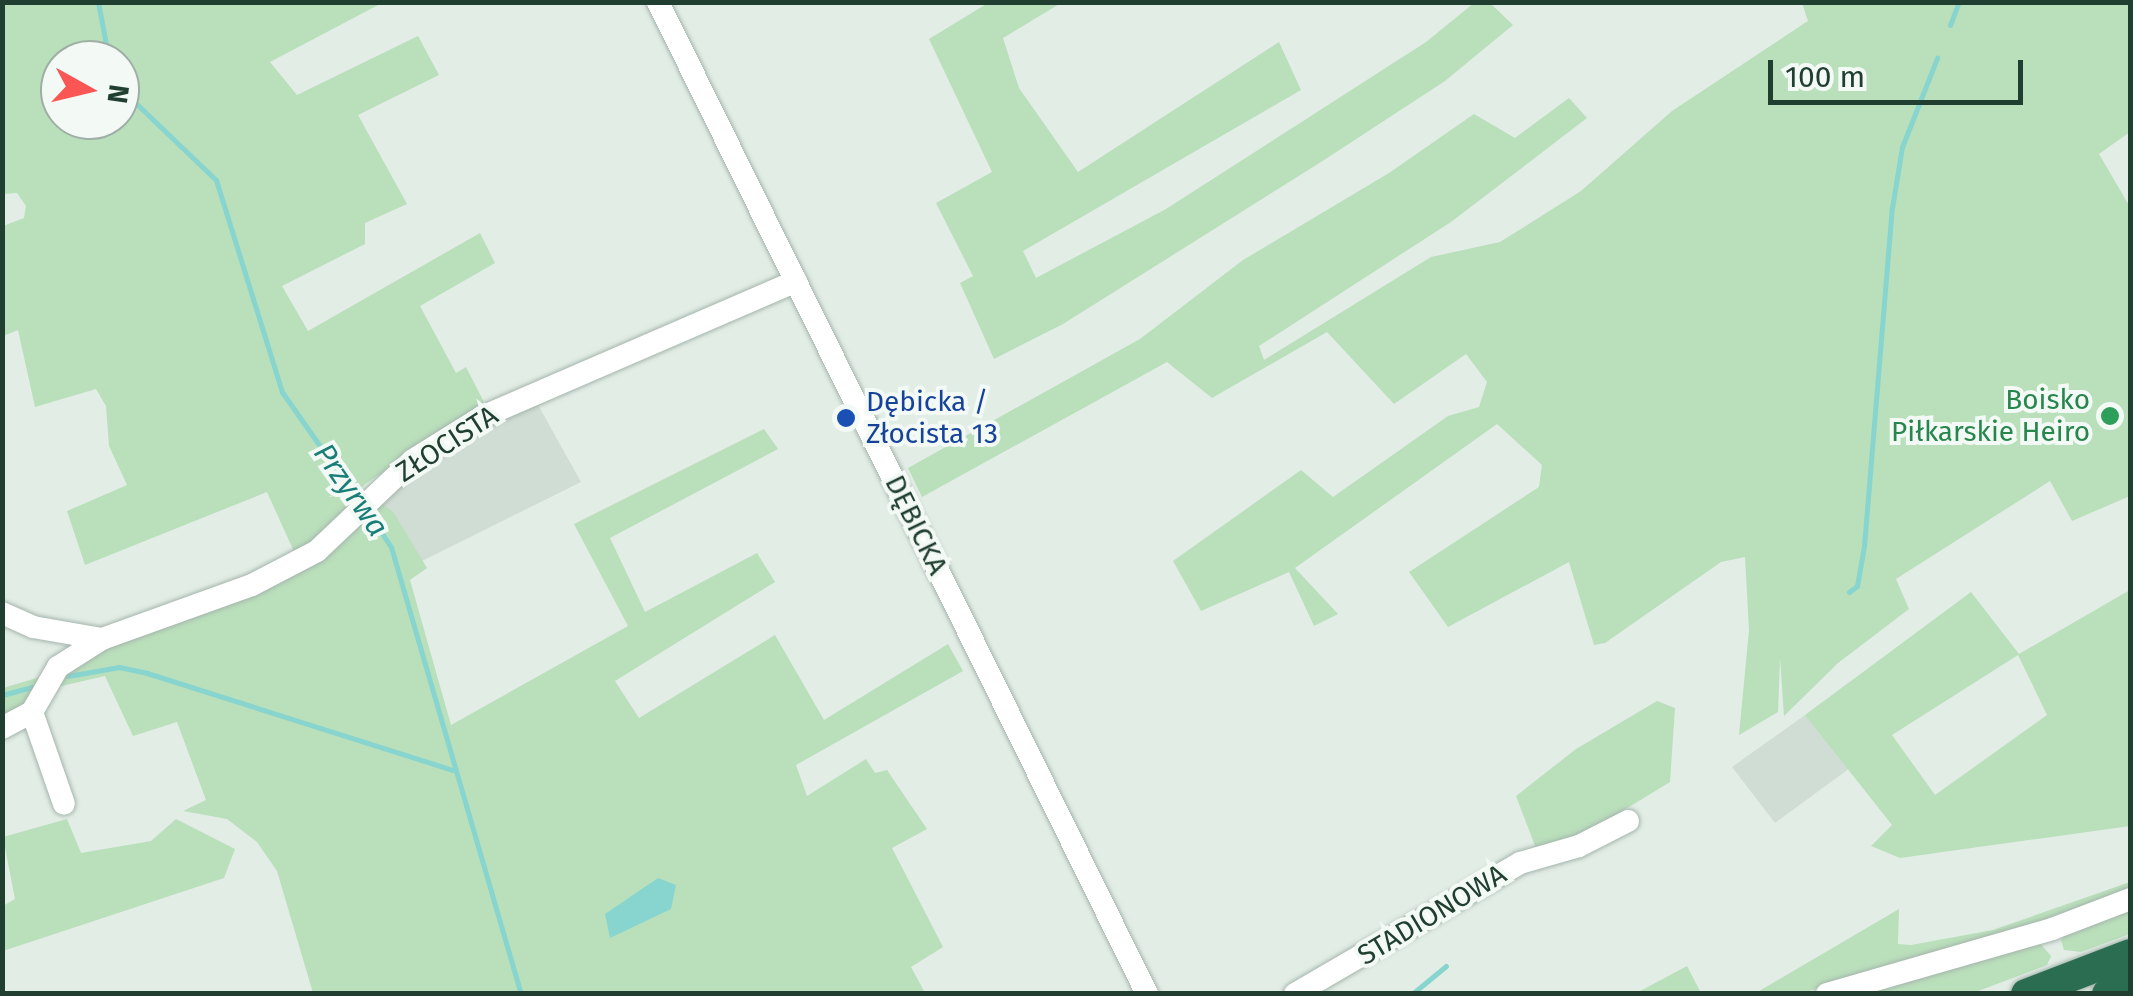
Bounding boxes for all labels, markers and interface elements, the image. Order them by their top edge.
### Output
north arrow [40,40,140,140]
scale bar [1773,40,2028,102]
text: 100 m [1785,59,1865,95]
text: N [101,82,136,105]
place label: Boisko Piłkarskie Heiro [1891,383,2090,449]
place label: Dębicka / Złocista 13 [866,385,998,451]
street label: ZŁOCISTA [390,399,504,489]
marker: Boisko Piłkarskie Heiro [2099,405,2121,427]
marker: Dębicka / Złocista 13 [835,407,857,429]
water label: Przyrwa [306,437,396,543]
street label: DĘBICKA [878,470,954,580]
street label: STADIONOWA [1352,858,1512,972]

